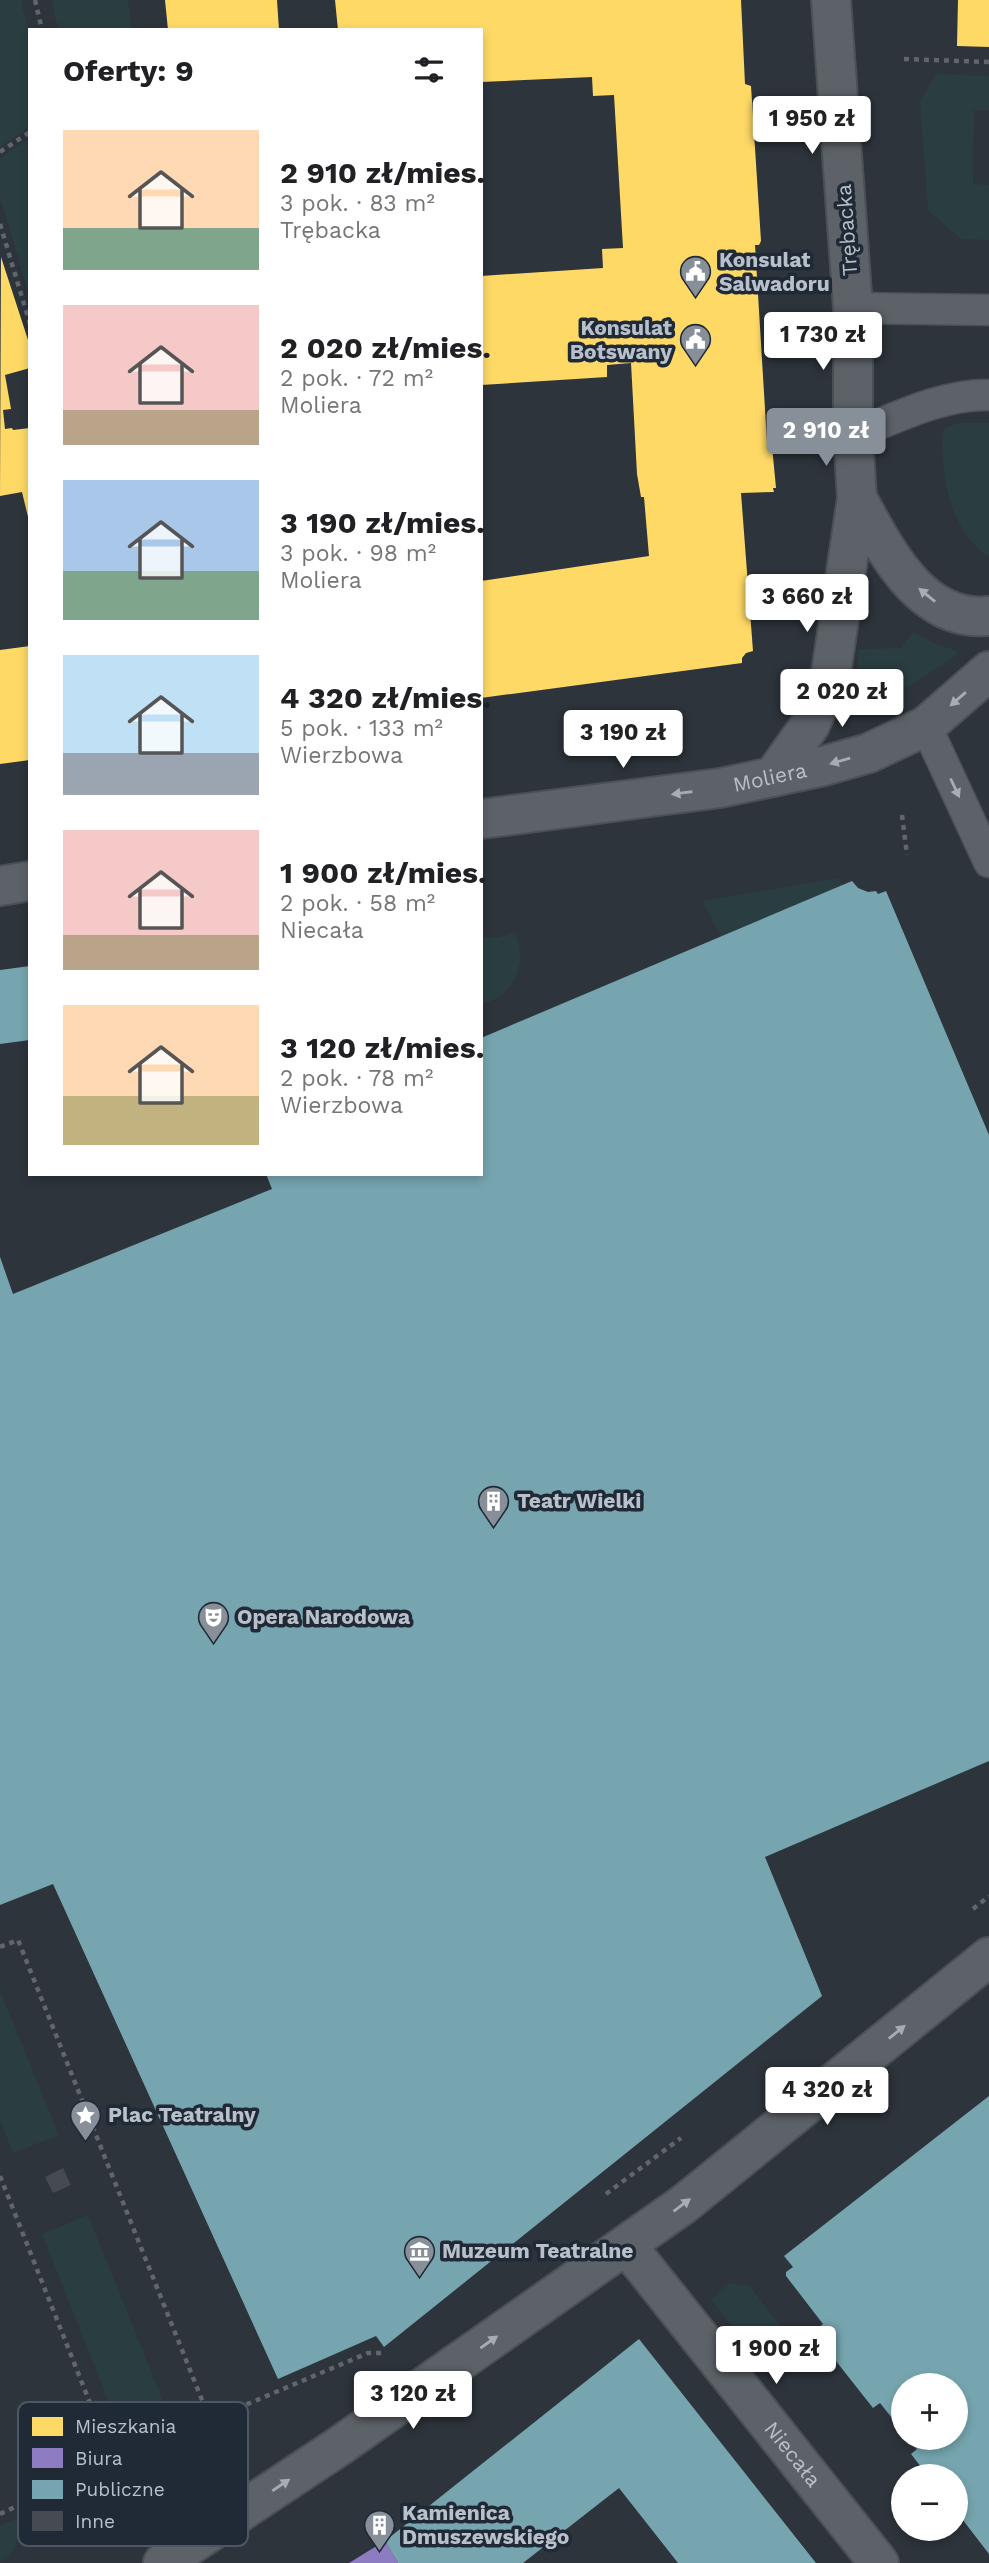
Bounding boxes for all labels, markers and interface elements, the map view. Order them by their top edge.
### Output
icon: filters [410,51,448,89]
text: Oferty: 9 [63,53,194,88]
pin: 1 950 zł [740,96,884,156]
text: 1 950 zł [769,105,855,132]
text: 2 910 zł/mies. [280,155,485,190]
icon: home [119,158,203,242]
street label: Trębacka [831,183,862,277]
text: 3 pok. · 83 m² [280,190,435,217]
text: Trębacka [280,217,381,244]
place label: Konsulat Salwadoru [719,247,830,296]
public building icon: Konsulat Salwadoru [679,255,713,299]
pin: 1 730 zł [751,312,895,372]
place label: Konsulat Botswany [570,315,672,364]
text: 1 730 zł [780,321,866,348]
public building icon: Konsulat Botswany [678,323,712,367]
text: 2 020 zł/mies. [280,330,491,365]
icon: home [119,333,203,417]
text: 2 pok. · 72 m² [280,365,433,392]
text: Moliera [280,392,362,419]
pin: 2 910 zł [754,408,898,468]
text: 2 910 zł [783,417,869,444]
text: 3 190 zł/mies. [280,505,485,540]
icon: home [119,508,203,592]
text: 3 pok. · 98 m² [280,540,436,567]
text: Moliera [280,567,362,594]
pin: 3 660 zł [735,574,879,634]
text: 3 660 zł [761,583,853,610]
one-way arrow [918,588,936,603]
pin: 2 020 zł [770,670,914,729]
text: 2 020 zł [796,678,888,705]
text: 4 320 zł/mies. [280,680,491,715]
icon: home [119,683,203,767]
one-way arrow [949,690,966,706]
pin: 3 190 zł [551,710,695,770]
text: 5 pok. · 133 m² [280,715,443,742]
text: 3 190 zł [580,719,666,746]
text: Wierzbowa [280,742,403,769]
one-way arrow [830,756,851,766]
street label: Moliera [731,757,809,797]
one-way arrow [950,777,961,798]
one-way arrow [670,787,692,798]
text: 1 900 zł/mies. [280,855,487,890]
icon: home [119,858,203,942]
text: 2 pok. · 58 m² [280,890,435,917]
text: Niecała [280,917,364,944]
text: 3 120 zł/mies. [280,1030,484,1065]
icon: home [119,1033,203,1117]
text: 2 pok. · 78 m² [280,1065,433,1092]
text: Wierzbowa [280,1092,403,1119]
building icon: Teatr Wielki [477,1484,511,1528]
place label: Teatr Wielki [517,1488,641,1513]
theatre icon: Opera Narodowa [197,1600,231,1644]
place label: Opera Narodowa [237,1604,411,1629]
one-way arrow [889,2025,906,2040]
pin: 4 320 zł [755,2068,899,2127]
text: 4 320 zł [781,2076,873,2103]
place icon: Plac Teatralny [68,2098,102,2142]
place label: Plac Teatralny [108,2102,256,2127]
one-way arrow [673,2199,691,2213]
museum icon: Muzeum Teatralne [402,2234,436,2278]
place label: Muzeum Teatralne [442,2238,633,2263]
pin: 1 900 zł [704,2326,848,2386]
one-way arrow [480,2335,498,2349]
text: 1 900 zł [732,2335,820,2362]
pin: 3 120 zł [341,2372,485,2431]
map controls [891,2373,968,2541]
button: + [891,2373,968,2450]
text: 3 120 zł [370,2380,456,2407]
legend [18,2402,248,2546]
text: Mieszkania [75,2415,177,2438]
street label: Niecała [759,2416,827,2492]
text: Biura [75,2447,123,2470]
button: − [891,2464,968,2541]
text: Publiczne [75,2478,165,2501]
one-way arrow [272,2478,291,2491]
place label: Kamienica Dmuszewskiego [402,2500,569,2549]
building icon: Kamienica Dmuszewskiego [362,2508,396,2552]
text: Inne [75,2510,115,2533]

